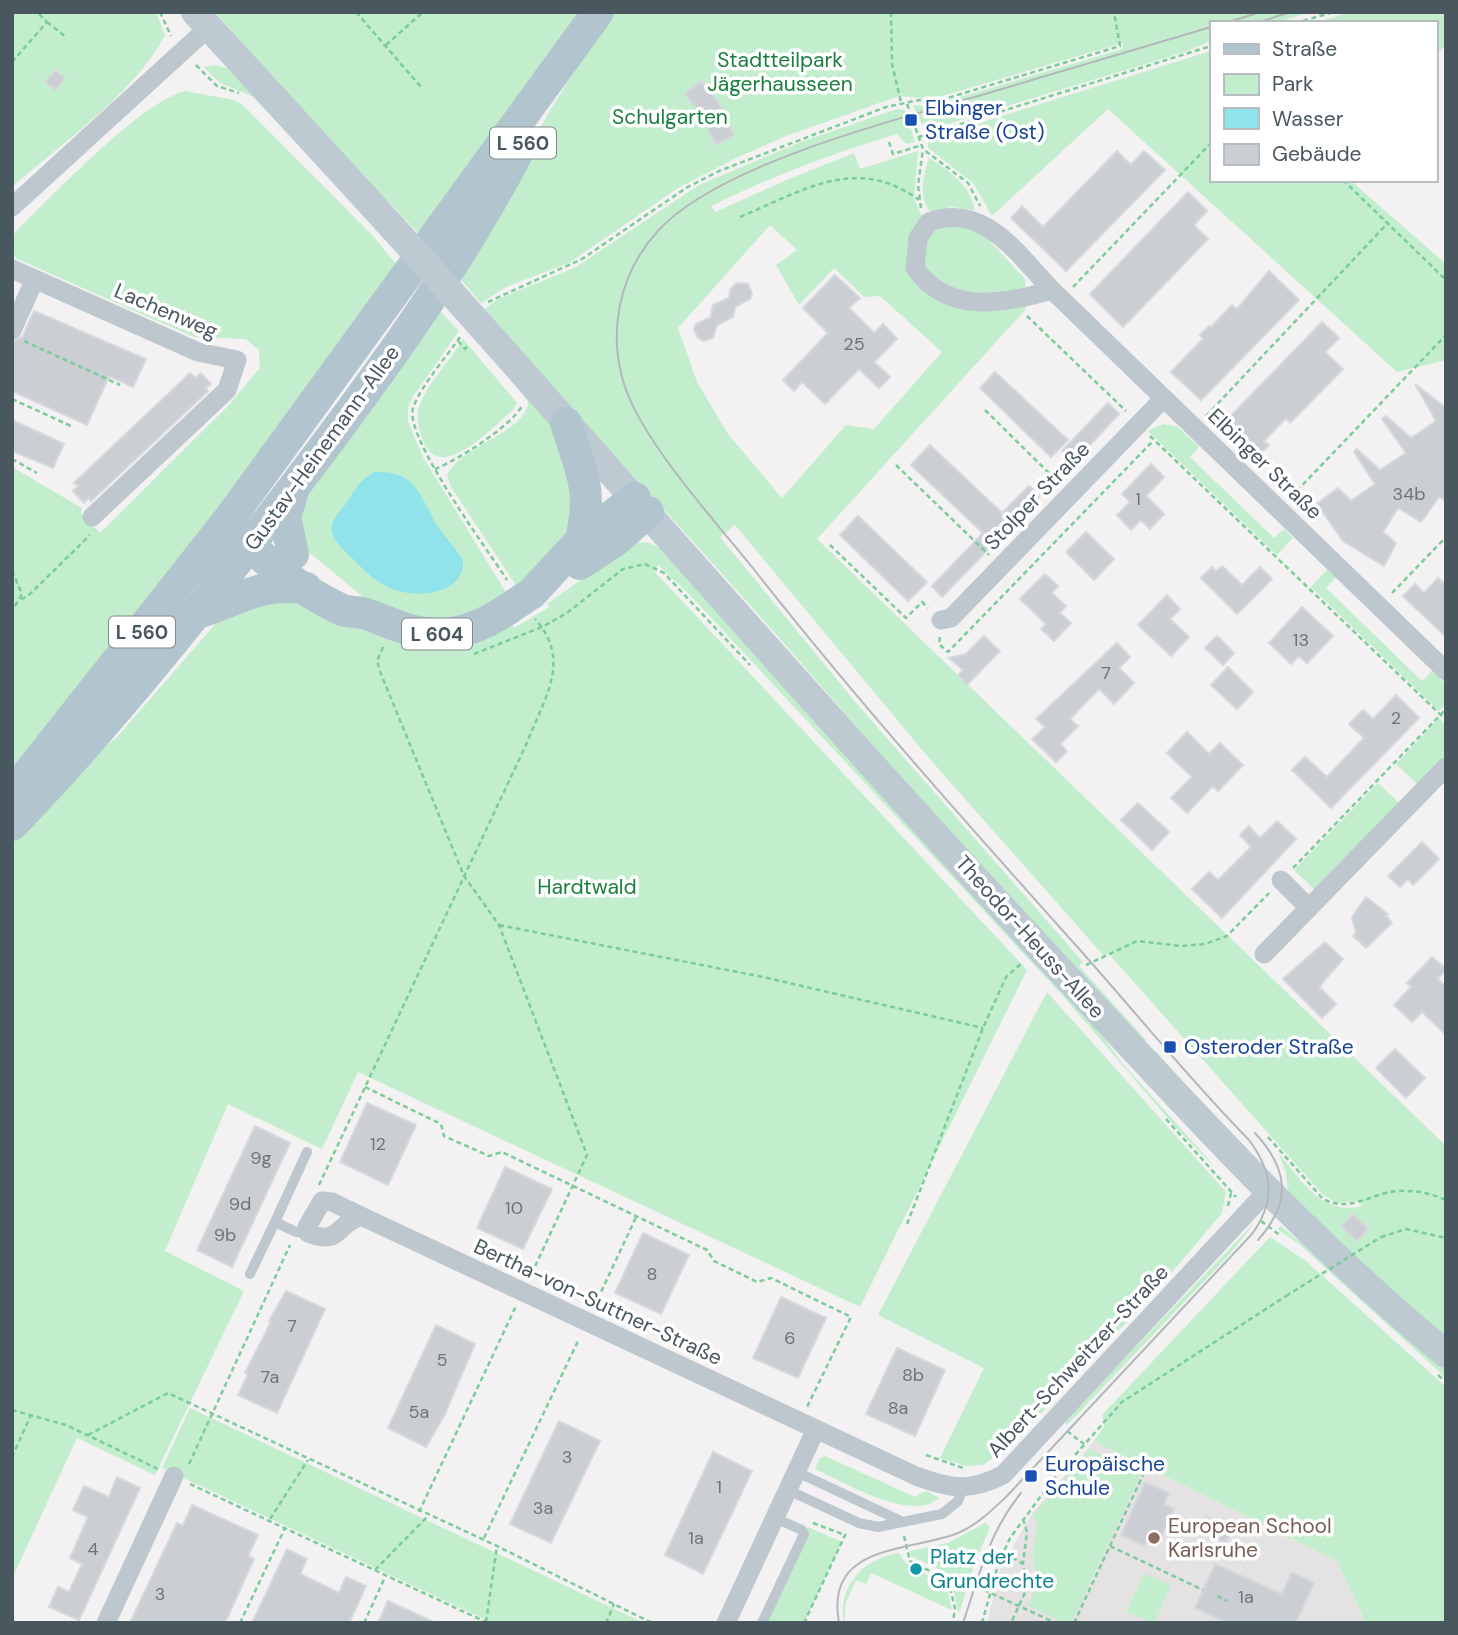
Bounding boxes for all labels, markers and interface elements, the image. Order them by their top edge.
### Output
legend [1210,21,1437,182]
text: Straße [1272,35,1337,63]
park label: Stadtteilpark Jägerhausseen [707,46,853,98]
text: Park [1272,70,1314,98]
place label: Elbinger Straße (Ost) [925,94,1045,146]
park label: Schulgarten [612,103,728,131]
text: Wasser [1272,105,1344,133]
marker: Elbinger Straße (Ost) [903,112,919,128]
road number: L 560 [490,127,556,158]
text: Gebäude [1272,140,1362,168]
street label: Lachenweg [110,277,222,345]
house number: 25 [843,332,865,356]
street label: Gustav-Heinemann-Allee [238,340,406,556]
street label: Elbinger Straße [1202,402,1328,526]
street label: Stolper Straße [978,436,1096,556]
house number: 34b [1393,482,1425,506]
house number: 1 [1135,487,1141,511]
road number: L 560 [109,617,175,648]
road number: L 604 [402,618,472,650]
house number: 13 [1293,628,1309,652]
house number: 7 [1101,661,1111,685]
house number: 2 [1391,706,1401,730]
street label: Theodor-Heuss-Allee [949,850,1111,1025]
park label: Hardtwald [537,873,637,901]
place label: Osteroder Straße [1184,1033,1354,1061]
marker: Osteroder Straße [1162,1039,1178,1055]
house number: 12 [370,1132,386,1156]
house number: 9g [250,1146,272,1170]
house number: 9d [229,1192,251,1216]
house number: 10 [505,1196,523,1220]
house number: 9b [214,1223,236,1247]
street label: Bertha-von-Suttner-Straße [469,1232,727,1372]
street label: Albert-Schweitzer-Straße [981,1259,1175,1463]
house number: 8 [647,1262,657,1286]
house number: 7 [287,1314,297,1338]
house number: 6 [784,1326,796,1350]
house number: 5 [437,1348,447,1372]
house number: 8b [902,1363,924,1387]
house number: 7a [261,1365,279,1389]
house number: 8a [888,1396,908,1420]
house number: 5a [409,1400,429,1424]
house number: 3 [562,1445,572,1469]
place label: Europäische Schule [1045,1450,1165,1502]
marker: Europäische Schule [1023,1468,1039,1484]
house number: 1 [716,1475,722,1499]
house number: 3a [533,1496,553,1520]
place label: European School Karlsruhe [1168,1512,1332,1564]
house number: 1a [688,1526,704,1550]
marker: European School Karlsruhe [1146,1530,1162,1546]
house number: 4 [88,1537,99,1561]
place label: Platz der Grundrechte [930,1543,1054,1595]
marker: Platz der Grundrechte [908,1561,924,1577]
house number: 3 [155,1582,165,1606]
house number: 1a [1238,1585,1254,1609]

